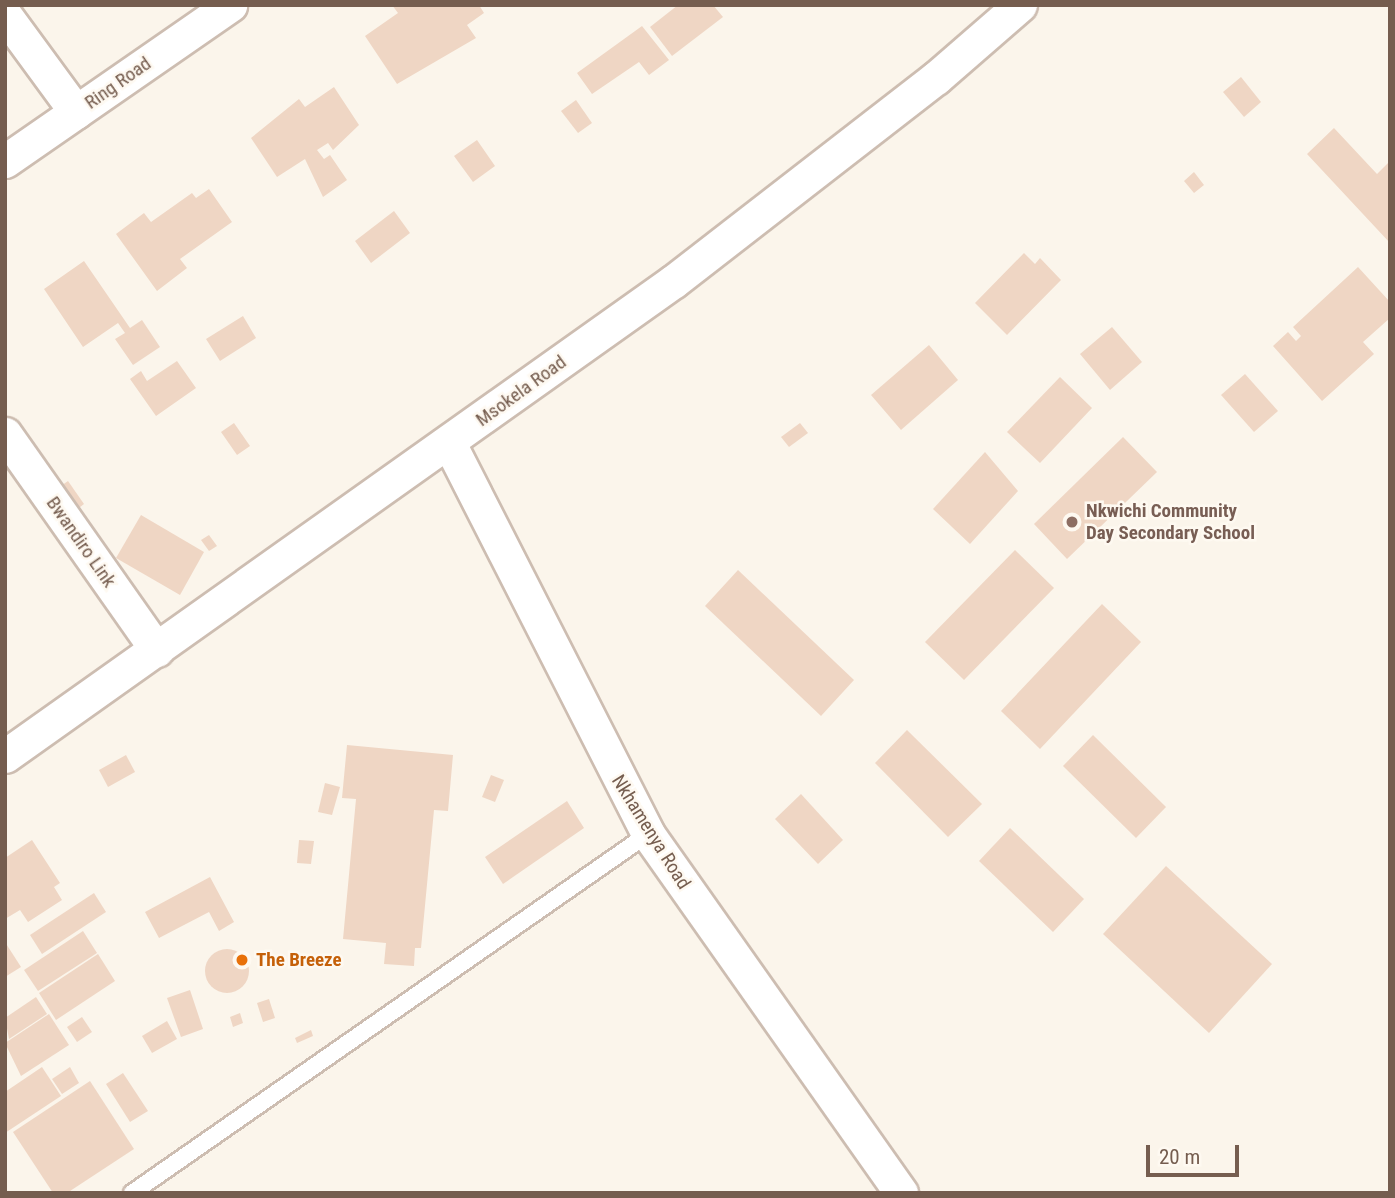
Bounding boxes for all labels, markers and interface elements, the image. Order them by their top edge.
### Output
street label: Ring Road [81,52,155,114]
street label: Msokela Road [471,351,571,431]
street label: Bwandiro Link [41,492,121,592]
place label: Nkwichi Community Day Secondary School [1086,500,1255,544]
marker: Nkwichi Community Day Secondary School [1064,514,1080,530]
street label: Nkhamenya Road [607,771,695,893]
place label: The Breeze [256,949,342,971]
marker: The Breeze [234,952,250,968]
scale bar [1150,1132,1243,1176]
text: 20 m [1159,1145,1200,1169]

